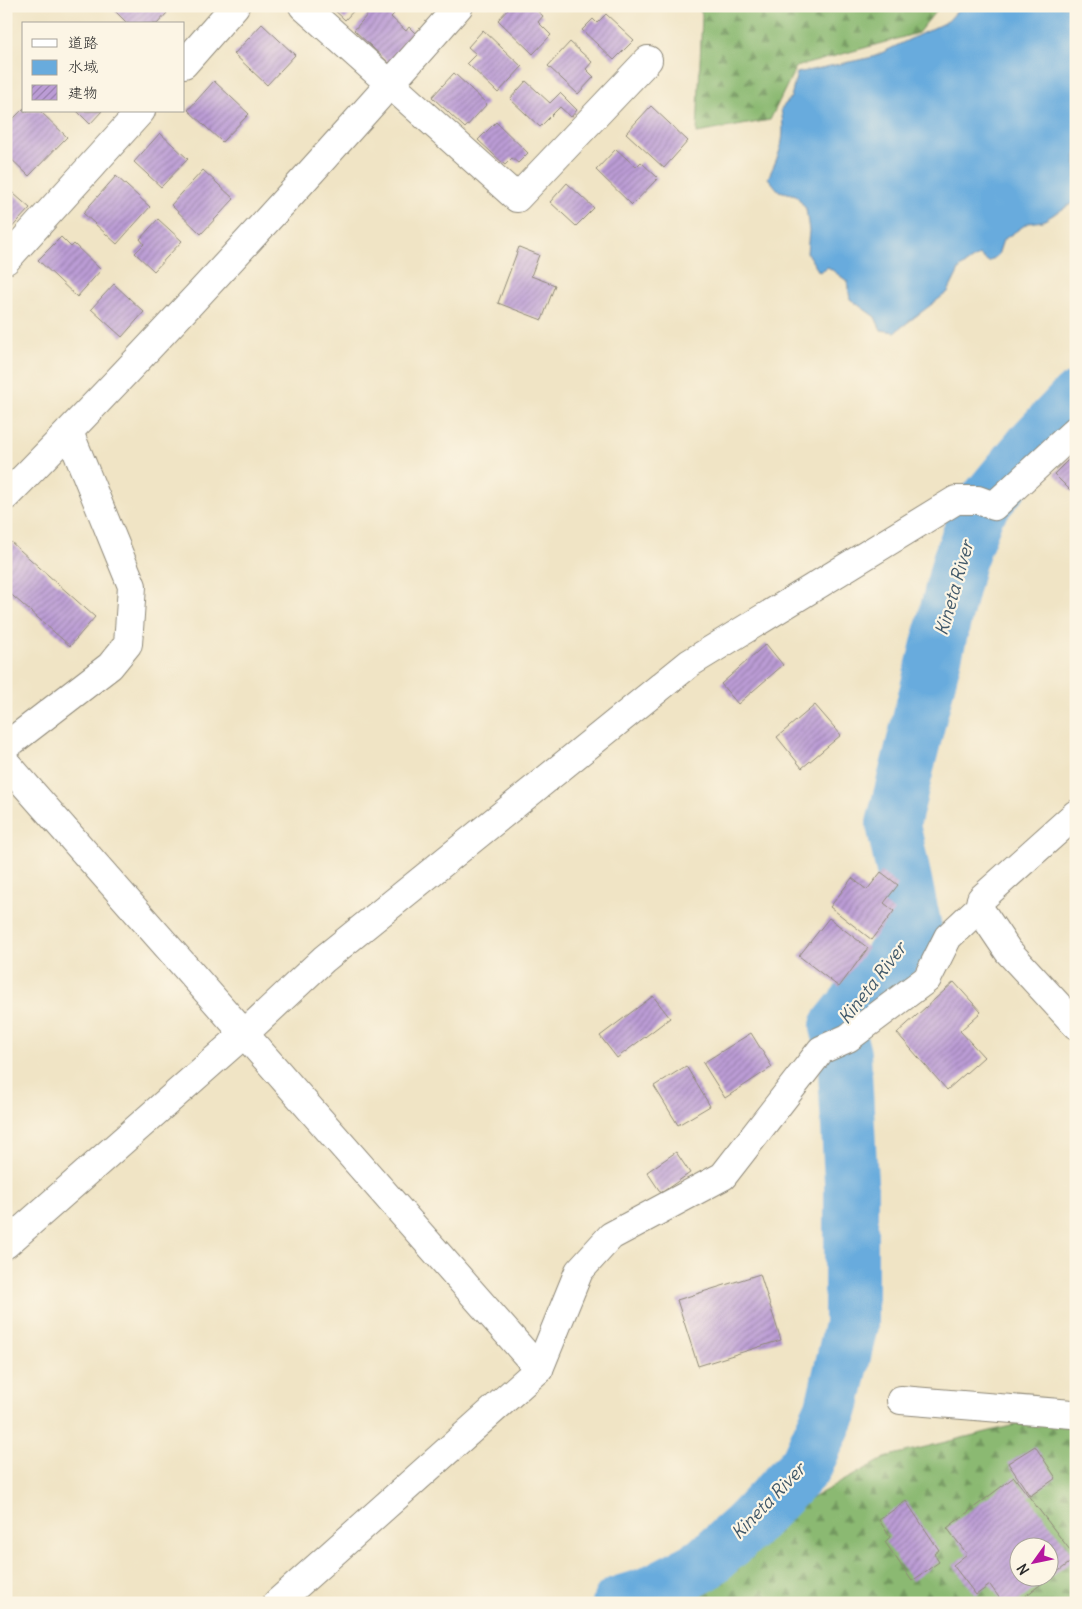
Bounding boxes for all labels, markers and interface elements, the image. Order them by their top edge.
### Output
legend [22,22,185,112]
text: 道路 [68,33,98,52]
text: 水域 [68,57,98,76]
text: 建物 [68,83,98,102]
water label: Kineta River [930,536,979,638]
water label: Kineta River [833,936,913,1028]
water label: Kineta River [726,1456,812,1544]
north arrow [1010,1536,1060,1586]
text: N [1013,1560,1033,1578]

